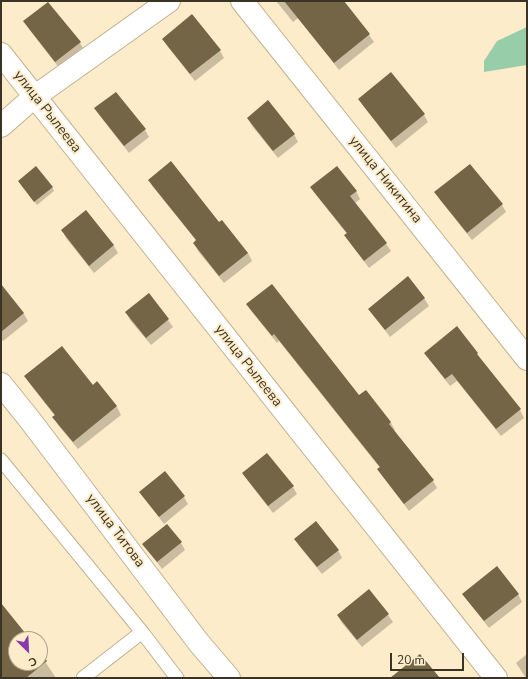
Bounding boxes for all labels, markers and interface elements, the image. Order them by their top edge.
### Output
street label: улица Рылеева [10,67,84,157]
street label: улица Никитина [345,133,425,227]
street label: улица Рылеева [211,321,285,411]
street label: улица Титова [82,491,148,571]
north arrow [8,631,48,671]
scale bar [392,645,466,671]
text: 20 m [397,652,425,668]
text: С [26,653,39,670]

